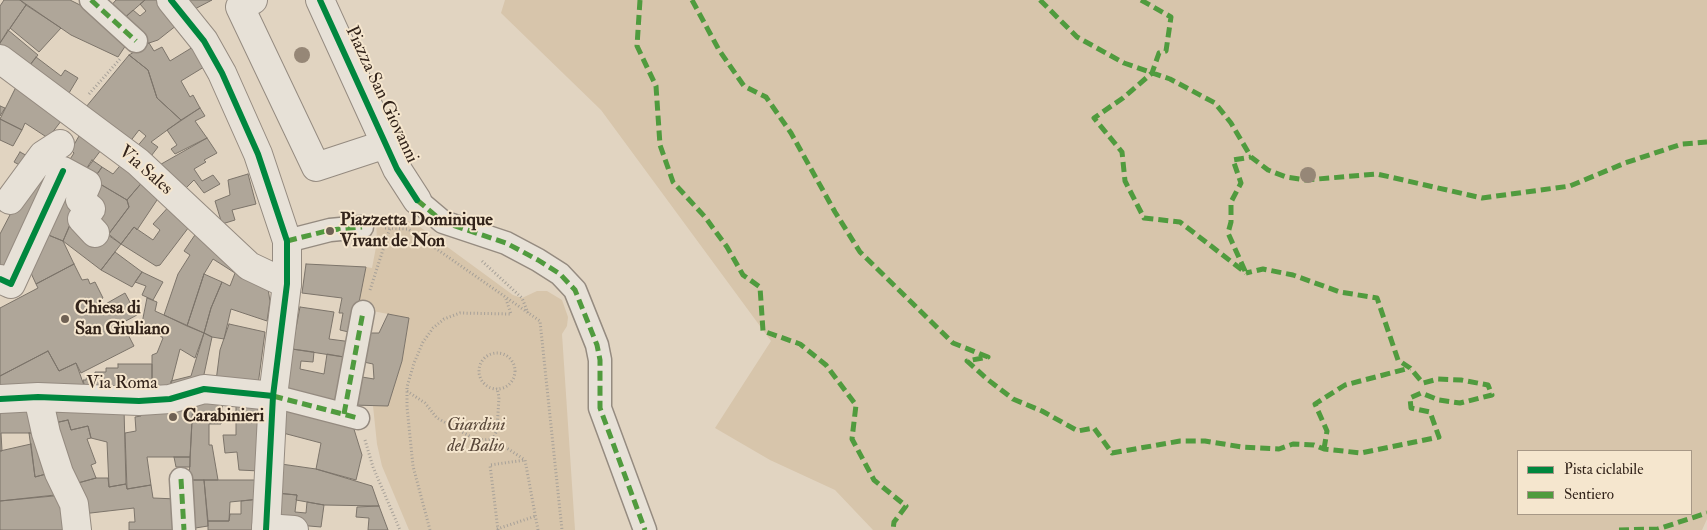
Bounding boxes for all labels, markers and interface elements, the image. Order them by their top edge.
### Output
street label: Piazza San Giovanni [340,23,422,167]
street label: Via Sales [114,142,176,200]
place label: Piazzetta Dominique Vivant de Non [340,210,493,252]
marker: Piazzetta Dominique Vivant de Non [324,225,336,237]
place label: Chiesa di San Giuliano [75,298,169,340]
marker: Chiesa di San Giuliano [59,313,71,325]
street label: Via Roma [86,373,158,395]
place label: Carabinieri [183,406,264,428]
marker: Carabinieri [167,411,179,423]
park label: Giardini del Balio [447,415,505,458]
legend [1517,450,1692,515]
text: Pista ciclabile [1564,460,1643,479]
text: Sentiero [1564,485,1614,504]

